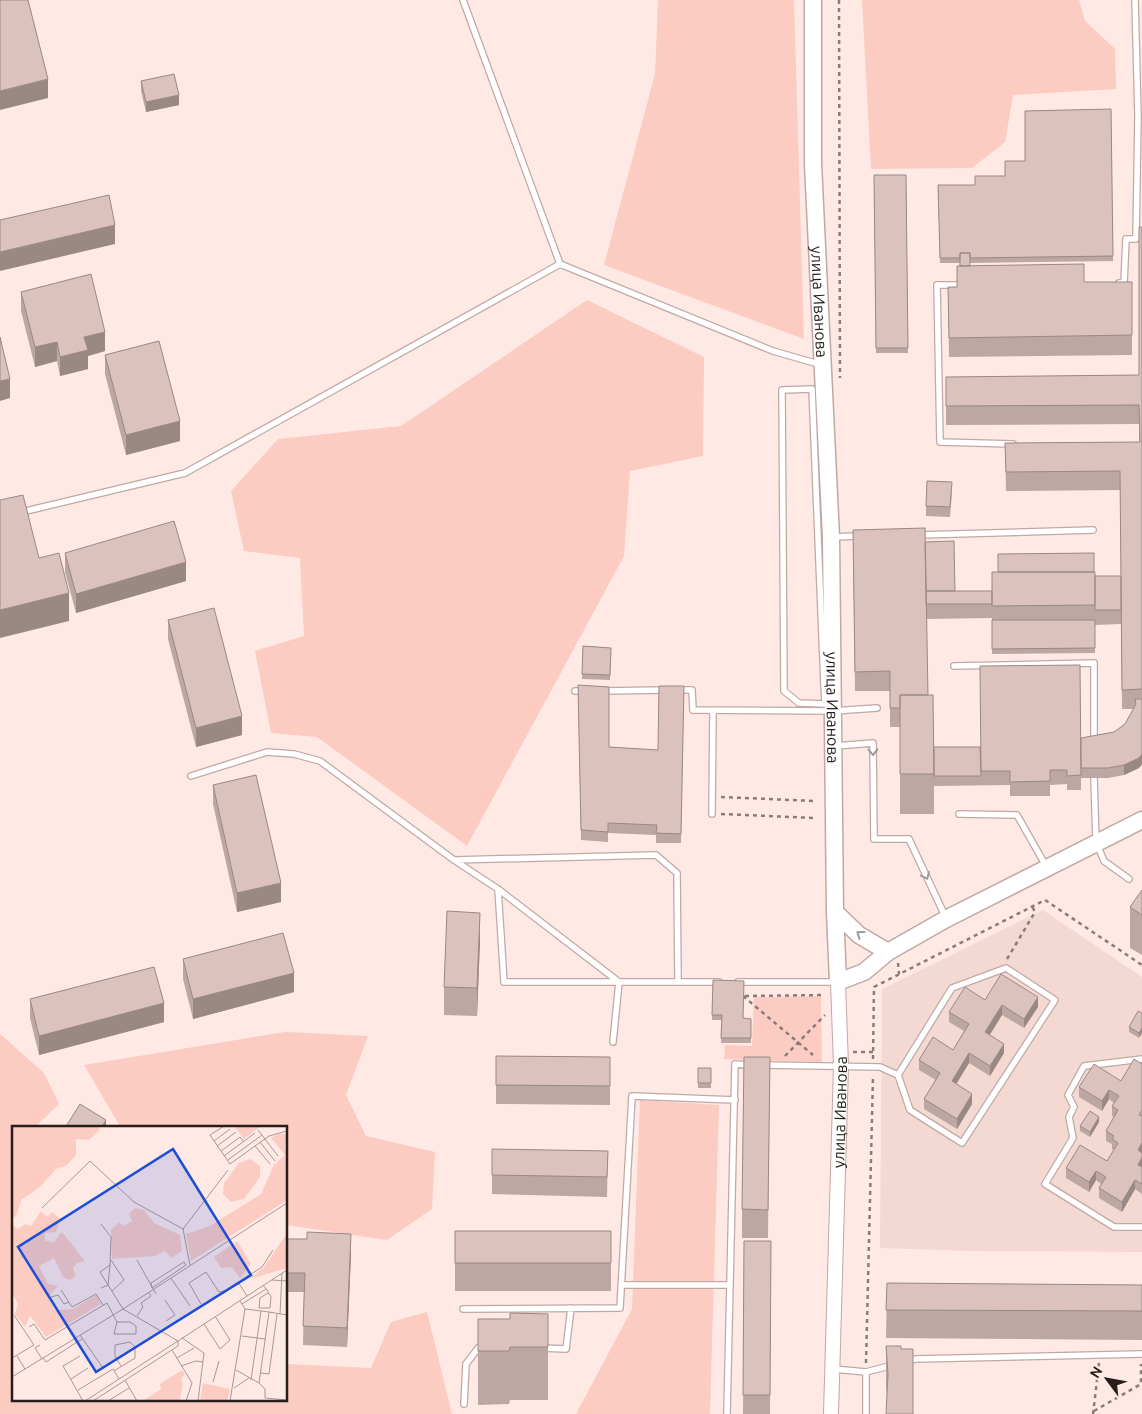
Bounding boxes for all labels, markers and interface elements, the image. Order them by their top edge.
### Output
street label: улица Иванова [808,246,831,358]
street label: улица Иванова [823,652,842,764]
one-way arrow [868,749,878,757]
one-way arrow [920,871,931,880]
one-way arrow [856,931,866,940]
street label: улица Иванова [829,1056,850,1168]
inset map [12,1126,288,1402]
north arrow [1082,1354,1132,1404]
text: N [1086,1363,1106,1381]

